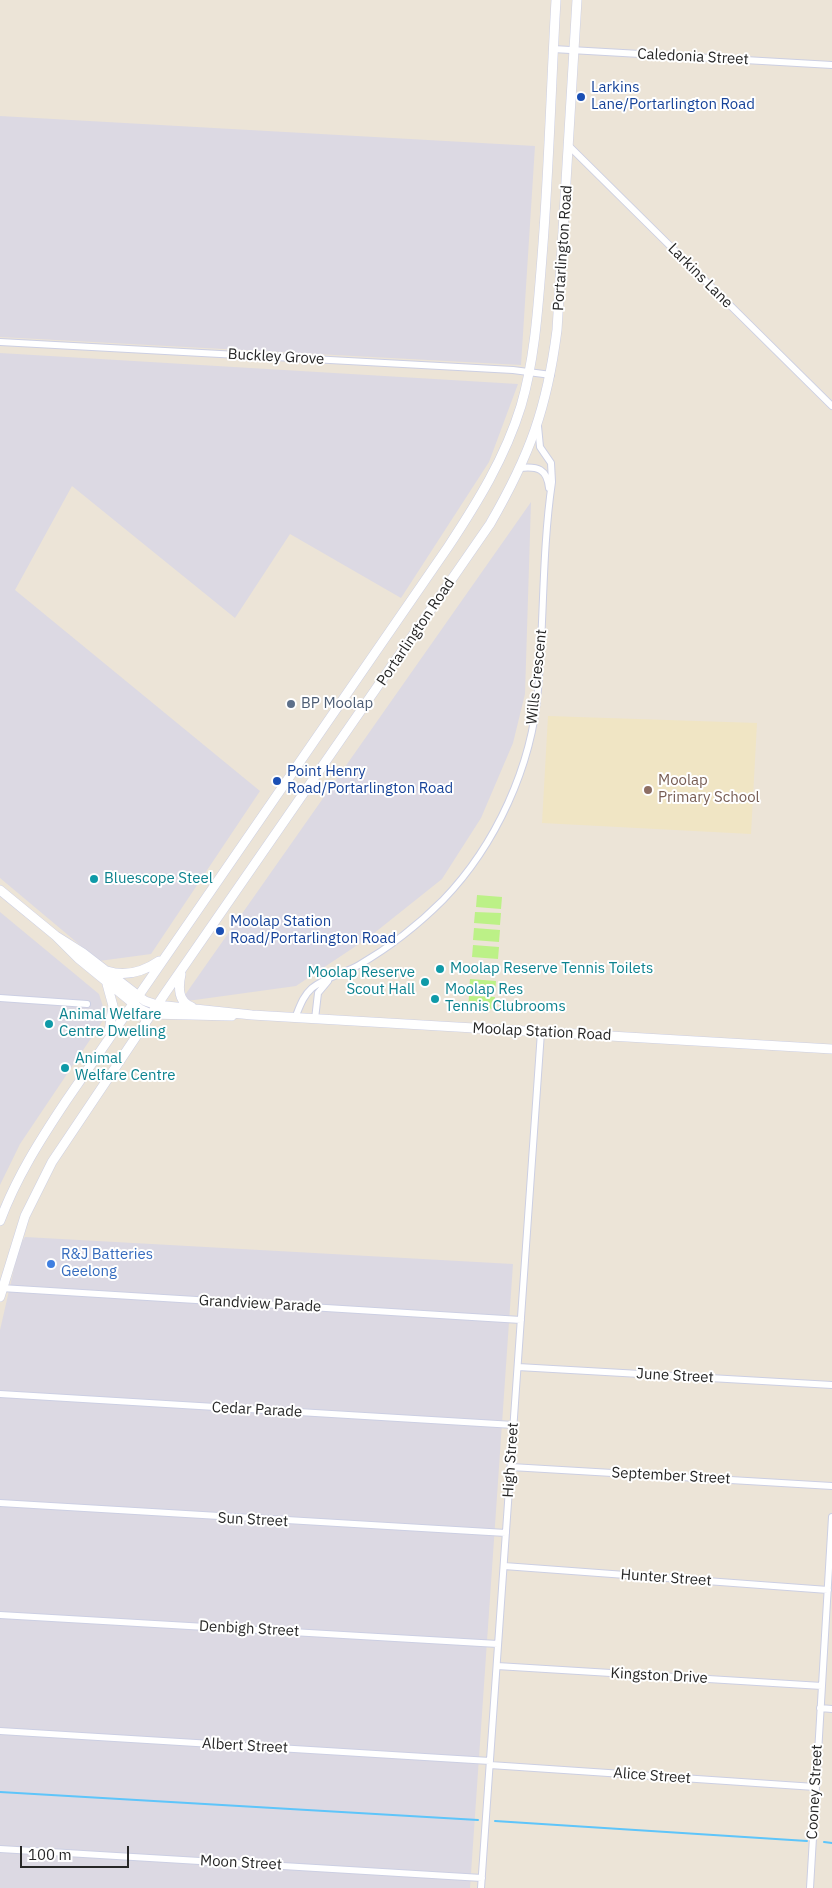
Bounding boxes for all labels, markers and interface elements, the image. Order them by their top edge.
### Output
street label: Caledonia Street [637,45,749,69]
place label: Larkins Lane/Portarlington Road [591,79,755,114]
marker: Larkins Lane/Portarlington Road [575,91,587,103]
street label: Portarlington Road [550,185,576,311]
street label: Larkins Lane [664,240,736,312]
street label: Buckley Grove [227,345,325,369]
street label: Portarlington Road [373,575,459,689]
street label: Wills Crescent [523,628,551,726]
place label: BP Moolap [301,695,373,713]
marker: BP Moolap [285,698,297,710]
place label: Point Henry Road/Portarlington Road [287,763,453,798]
place label: Moolap Primary School [658,772,760,807]
marker: Point Henry Road/Portarlington Road [271,775,283,787]
marker: Moolap Primary School [642,784,654,796]
place label: Bluescope Steel [104,870,213,888]
marker: Bluescope Steel [88,873,100,885]
place label: Moolap Station Road/Portarlington Road [230,913,396,948]
marker: Moolap Station Road/Portarlington Road [214,925,226,937]
place label: Moolap Reserve Tennis Toilets [450,960,653,978]
marker: Moolap Reserve Tennis Toilets [434,963,446,975]
place label: Moolap Reserve Scout Hall [307,964,415,999]
marker: Moolap Reserve Scout Hall [419,976,431,988]
place label: Moolap Res Tennis Clubrooms [445,981,566,1016]
marker: Moolap Res Tennis Clubrooms [429,993,441,1005]
place label: Animal Welfare Centre Dwelling [59,1006,166,1041]
marker: Animal Welfare Centre Dwelling [43,1018,55,1030]
street label: Moolap Station Road [472,1019,612,1045]
place label: Animal Welfare Centre [75,1050,176,1085]
marker: Animal Welfare Centre [59,1062,71,1074]
place label: R&J Batteries Geelong [61,1246,153,1281]
marker: R&J Batteries Geelong [45,1258,57,1270]
street label: Grandview Parade [198,1292,322,1316]
street label: June Street [636,1365,714,1387]
street label: Cedar Parade [211,1399,303,1421]
street label: High Street [499,1422,523,1498]
street label: September Street [611,1464,731,1488]
street label: Sun Street [217,1509,289,1531]
street label: Hunter Street [620,1566,712,1590]
street label: Denbigh Street [198,1617,300,1641]
street label: Kingston Drive [610,1664,708,1688]
street label: Albert Street [202,1735,288,1757]
street label: Cooney Street [804,1744,826,1840]
street label: Alice Street [613,1764,691,1788]
scale bar [22,1836,131,1868]
text: 100 m [28,1845,72,1864]
street label: Moon Street [199,1852,283,1874]

